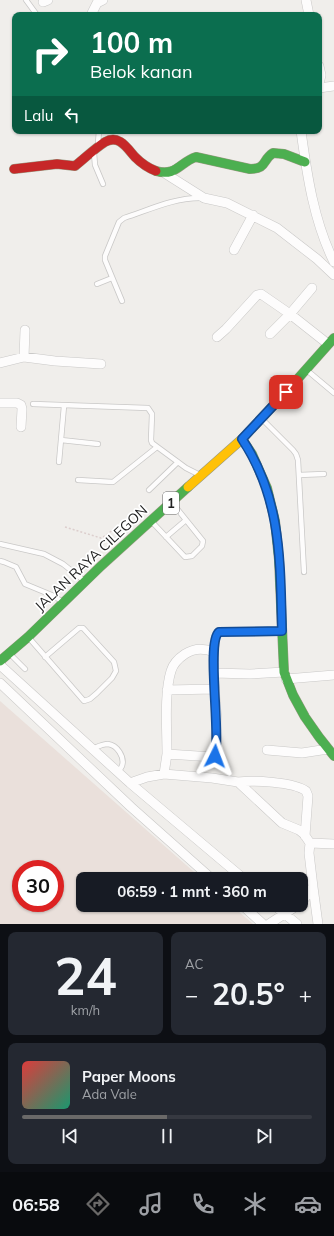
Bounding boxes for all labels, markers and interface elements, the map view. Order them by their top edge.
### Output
text: 100 m [90,25,173,60]
icon: right [24,28,76,80]
text: Belok kanan [90,60,192,83]
icon: left [61,104,83,126]
text: Lalu [24,106,53,125]
pin [269,375,303,409]
icon: arrive [275,381,297,403]
road number: 1 [163,492,179,514]
street label: JALAN RAYA CILEGON [31,501,151,615]
position arrow [194,735,236,777]
speed limit sign: 30 [12,860,64,912]
text: 06:59 · 1 mnt · 360 m [117,882,267,901]
text: 24 [54,943,117,1008]
text: AC [185,956,203,972]
text: 20.5° [212,975,285,1013]
text: − [185,981,198,1009]
text: + [299,981,312,1009]
text: km/h [71,1002,100,1018]
text: Paper Moons [82,1067,176,1086]
text: Ada Vale [82,1086,137,1102]
icon: previous [59,1125,81,1147]
icon: pause [156,1125,178,1147]
icon: next [253,1125,275,1147]
icon: directions [84,1190,112,1218]
icon: music [137,1190,165,1218]
icon: phone [189,1190,217,1218]
icon: climate [241,1190,269,1218]
icon: car [294,1190,322,1218]
text: 06:58 [12,1193,60,1216]

